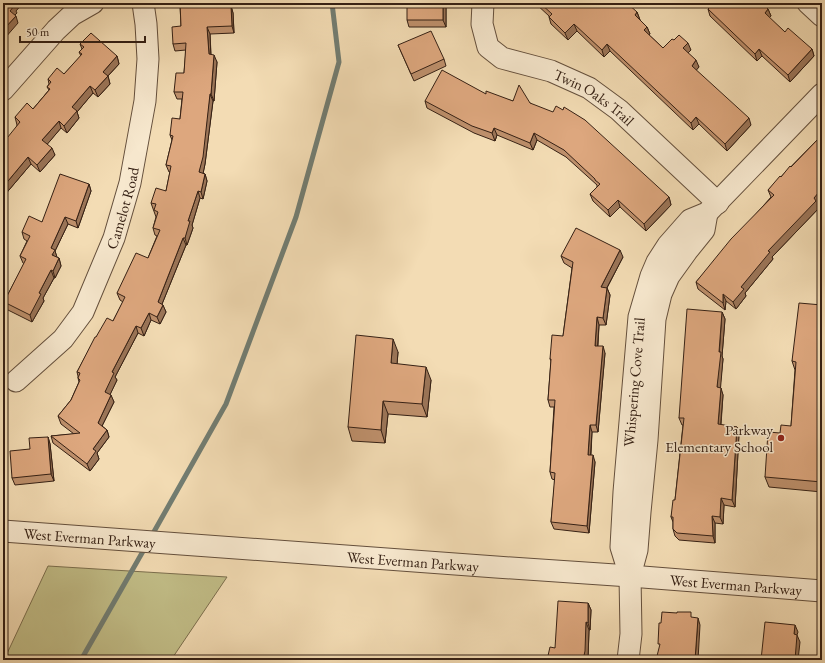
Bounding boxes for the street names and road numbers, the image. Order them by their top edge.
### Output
street label: Twin Oaks Trail [551,64,639,130]
street label: Camelot Road [101,165,142,252]
street label: Whispering Cove Trail [618,316,648,447]
street label: West Everman Parkway [23,523,157,552]
street label: West Everman Parkway [346,547,480,575]
street label: West Everman Parkway [669,570,803,599]

